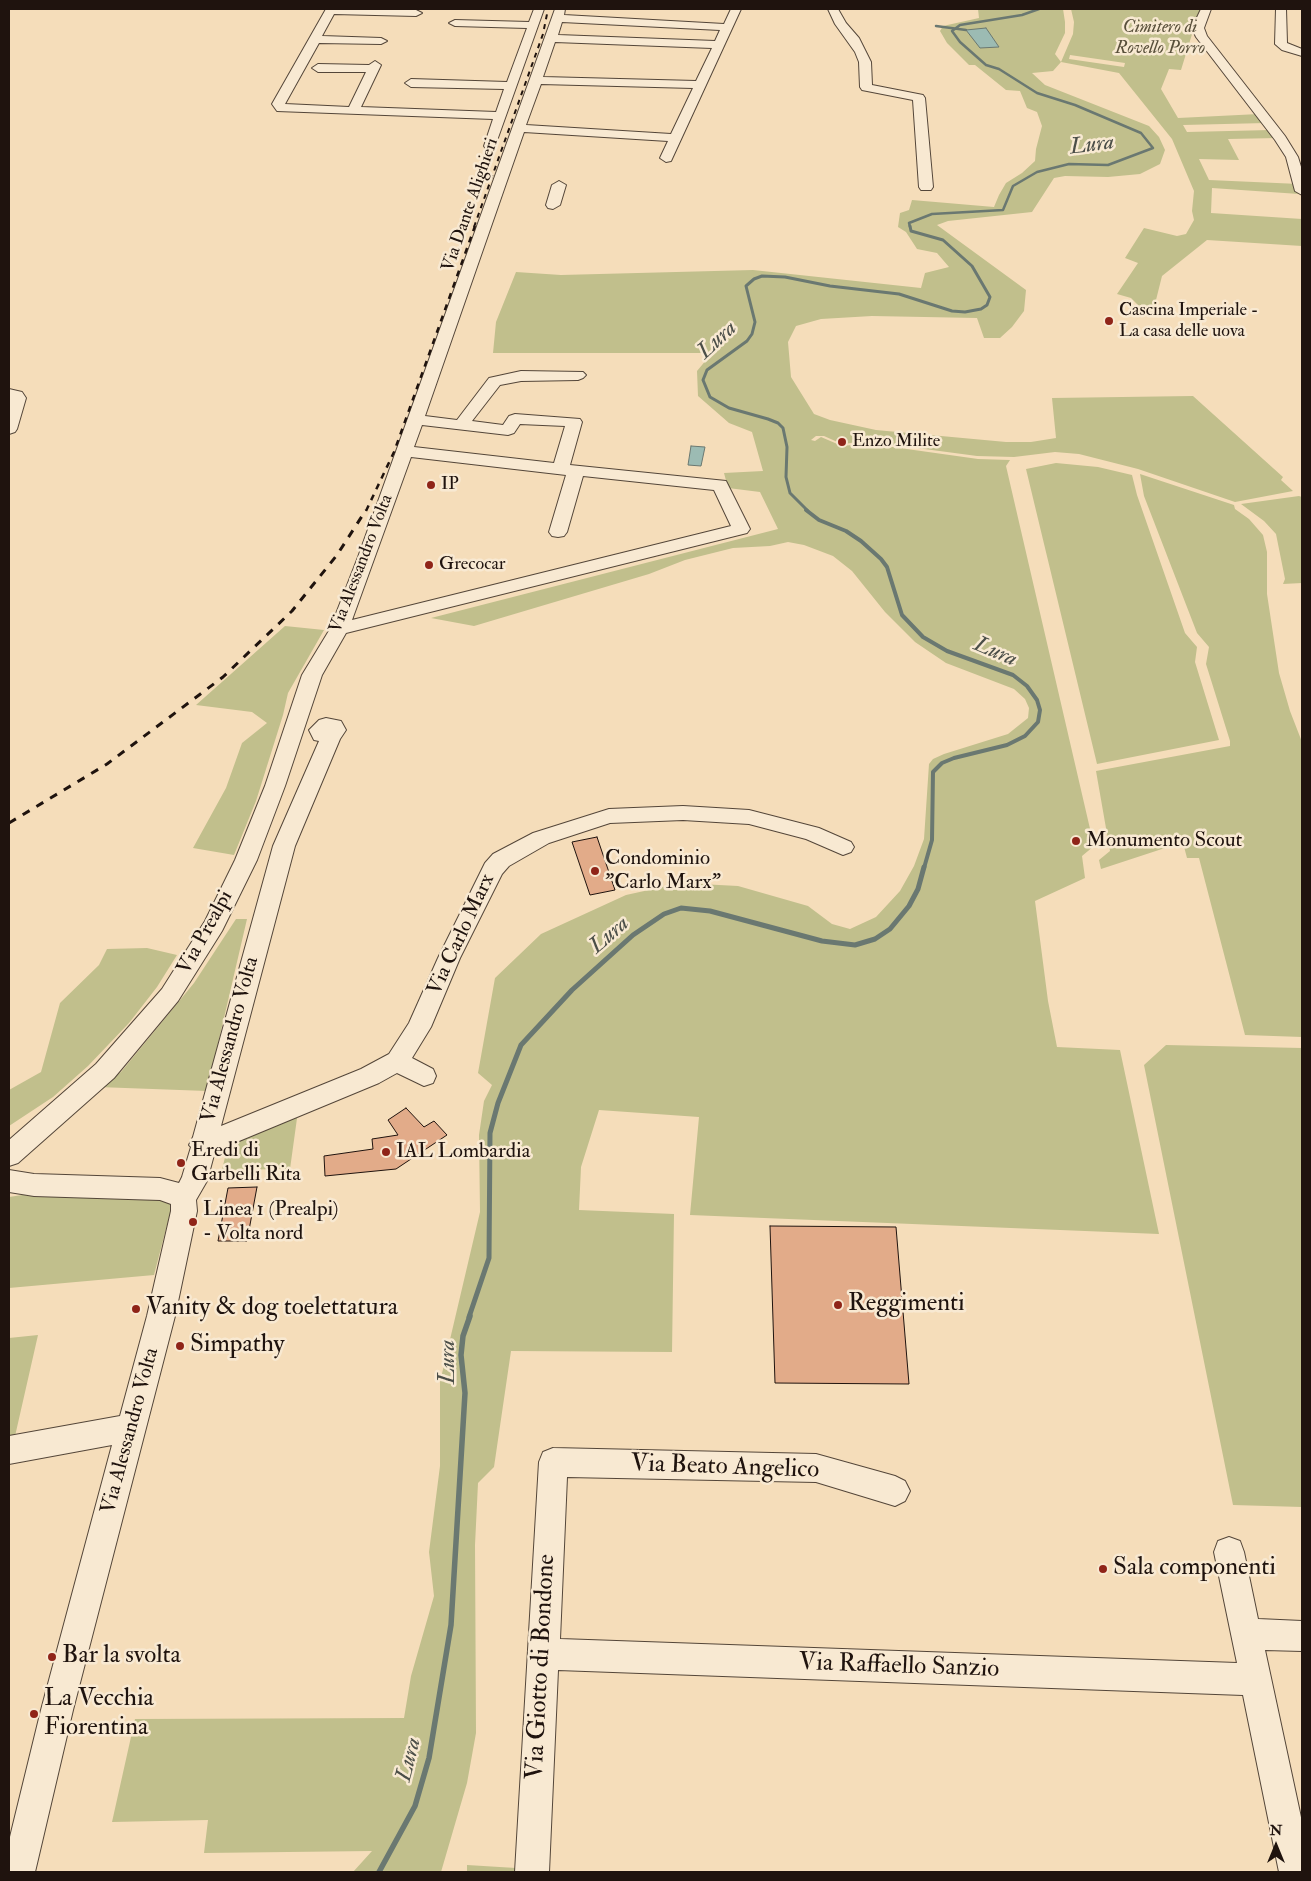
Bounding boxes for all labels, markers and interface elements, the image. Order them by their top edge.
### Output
park label: Cimitero di Rovello Porro [1115,17,1205,59]
water label: Lura [1068,130,1116,162]
street label: Via Dante Alighieri [438,135,504,275]
place label: Cascina Imperiale - La casa delle uova [1119,300,1258,342]
marker: Cascina Imperiale - La casa delle uova [1103,315,1115,327]
water label: Lura [693,316,743,366]
place label: Enzo Milite [852,431,940,453]
marker: Enzo Milite [836,436,848,448]
place label: IP [441,474,459,496]
marker: IP [425,479,437,491]
street label: Via Alessandro Volta [326,492,398,636]
place label: Grecocar [439,554,506,576]
marker: Grecocar [423,559,435,571]
water label: Lura [970,632,1020,674]
place label: Monumento Scout [1086,828,1242,854]
marker: Monumento Scout [1070,835,1082,847]
place label: Condominio "Carlo Marx" [605,846,721,896]
marker: Condominio "Carlo Marx" [589,865,601,877]
street label: Via Carlo Marx [423,870,501,1000]
street label: Via Prealpi [173,887,239,979]
water label: Lura [585,912,635,960]
street label: Via Alessandro Volta [197,954,265,1126]
place label: Eredi di Garbelli Rita [191,1138,301,1188]
place label: IAL Lombardia [396,1139,530,1165]
marker: IAL Lombardia [380,1146,392,1158]
marker: Eredi di Garbelli Rita [175,1157,187,1169]
place label: Linea 1 (Prealpi) - Volta nord [203,1197,339,1247]
marker: Linea 1 (Prealpi) - Volta nord [187,1216,199,1228]
place label: Reggimenti [848,1290,965,1320]
place label: Vanity & dog toelettatura [146,1294,398,1324]
marker: Reggimenti [832,1299,844,1311]
marker: Vanity & dog toelettatura [130,1303,142,1315]
place label: Simpathy [190,1331,285,1361]
marker: Simpathy [174,1340,186,1352]
water label: Lura [436,1340,462,1384]
street label: Via Alessandro Volta [97,1345,165,1517]
street label: Via Beato Angelico [630,1450,820,1486]
street label: Via Giotto di Bondone [521,1553,563,1781]
place label: Sala componenti [1113,1554,1276,1584]
marker: Sala componenti [1097,1563,1109,1575]
place label: Bar la svolta [62,1642,181,1672]
street label: Via Raffaello Sanzio [798,1649,1000,1685]
marker: Bar la svolta [46,1651,58,1663]
place label: La Vecchia Fiorentina [44,1685,154,1744]
marker: La Vecchia Fiorentina [28,1708,40,1720]
water label: Lura [392,1735,428,1785]
north arrow [1251,1821,1301,1871]
text: N [1270,1822,1282,1839]

